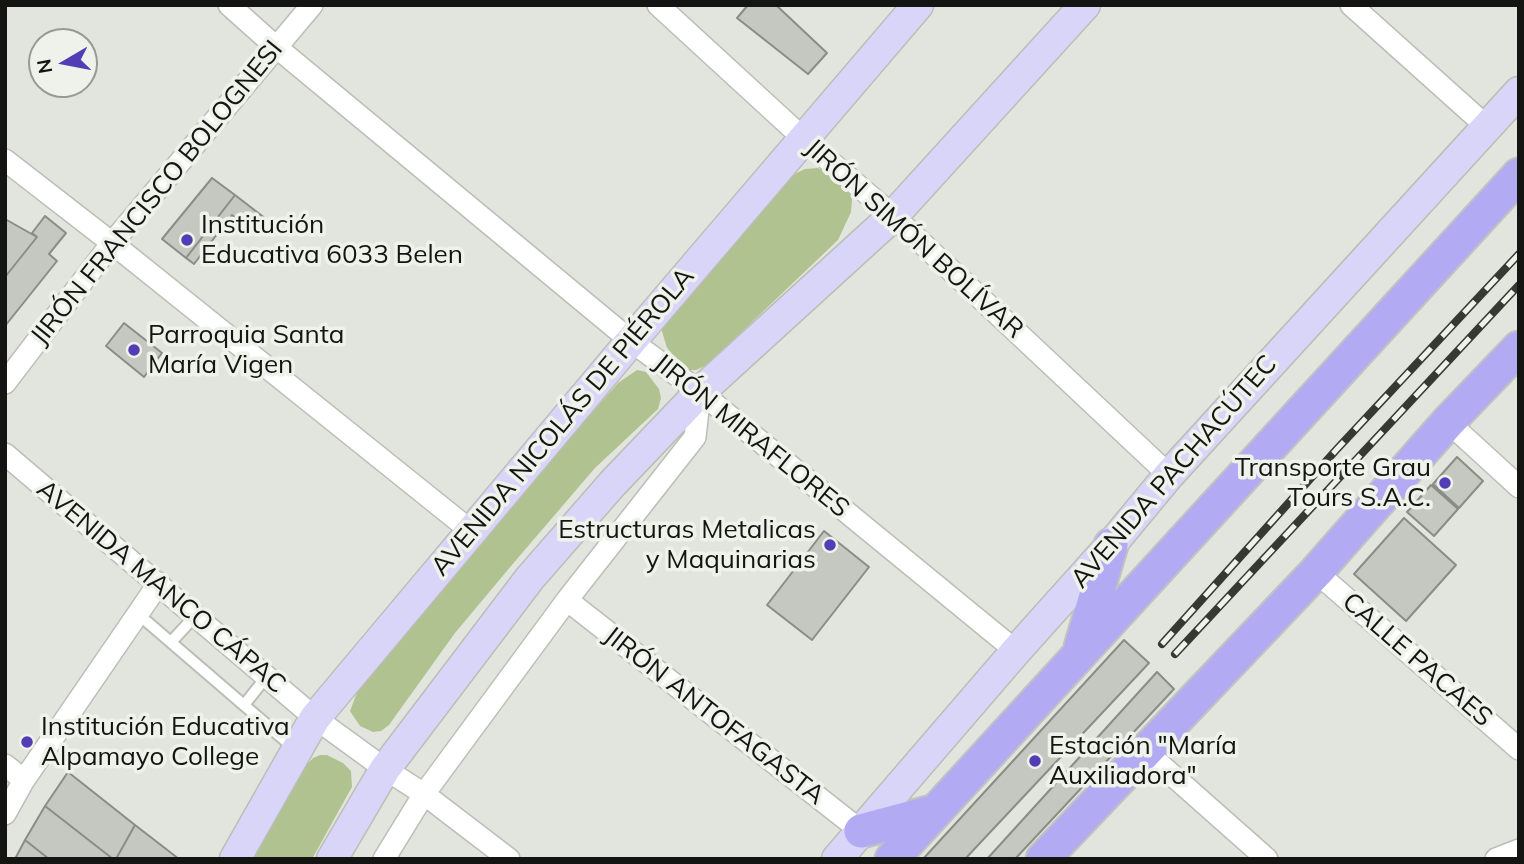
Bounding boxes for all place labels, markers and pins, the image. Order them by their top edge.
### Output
place label: Institución Educativa 6033 Belen [201,209,463,270]
marker: Institución Educativa 6033 Belen [179,232,195,248]
place label: Parroquia Santa María Vigen [148,319,344,380]
marker: Parroquia Santa María Vigen [126,342,142,358]
place label: Transporte Grau Tours S.A.C. [1235,452,1431,514]
marker: Transporte Grau Tours S.A.C. [1437,475,1453,491]
place label: Estructuras Metalicas y Maquinarias [558,514,816,576]
marker: Estructuras Metalicas y Maquinarias [822,537,838,553]
place label: Institución Educativa Alpamayo College [41,711,290,772]
place label: Estación "María Auxiliadora" [1049,730,1237,792]
marker: Institución Educativa Alpamayo College [19,734,35,750]
marker: Estación "María Auxiliadora" [1027,753,1043,769]

